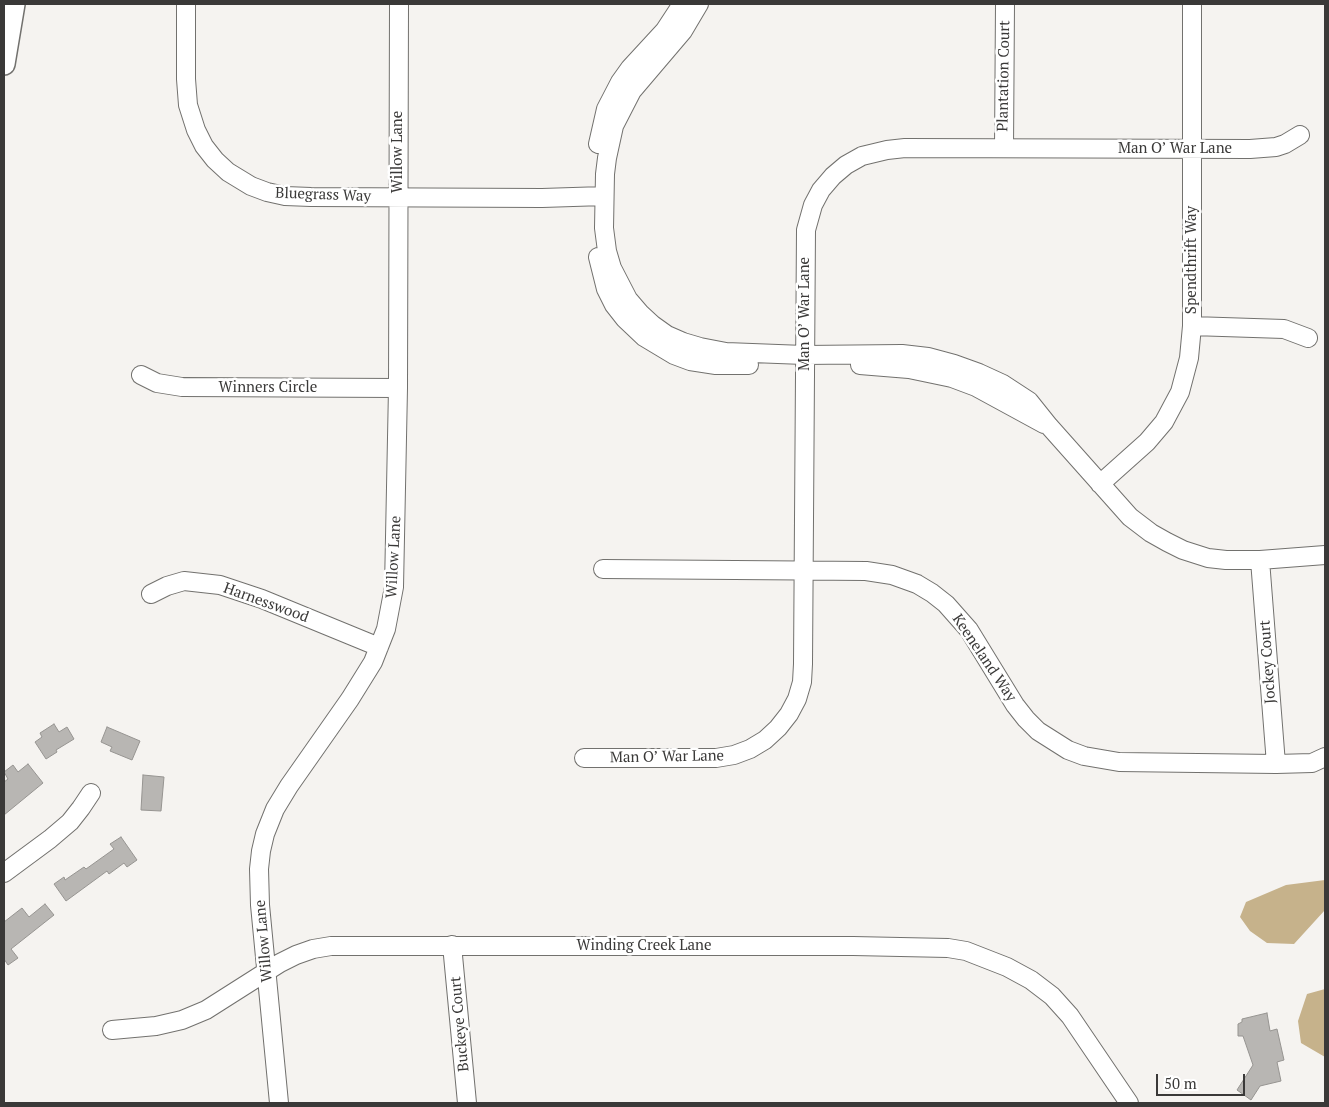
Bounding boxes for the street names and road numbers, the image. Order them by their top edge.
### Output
street label: Plantation Court [994,20,1014,132]
street label: Willow Lane [389,111,407,193]
street label: Man O’ War Lane [1118,140,1232,158]
street label: Bluegrass Way [275,184,371,206]
street label: Spendthrift Way [1183,206,1201,314]
street label: Man O’ War Lane [796,257,814,371]
street label: Winners Circle [219,379,317,397]
street label: Willow Lane [383,515,405,599]
street label: Harnesswood [221,579,311,627]
street label: Keeneland Way [948,611,1020,705]
street label: Jockey Court [1256,619,1280,705]
street label: Man O’ War Lane [610,747,724,767]
street label: Willow Lane [251,899,277,983]
street label: Winding Creek Lane [577,937,711,955]
street label: Buckeye Court [447,976,473,1072]

